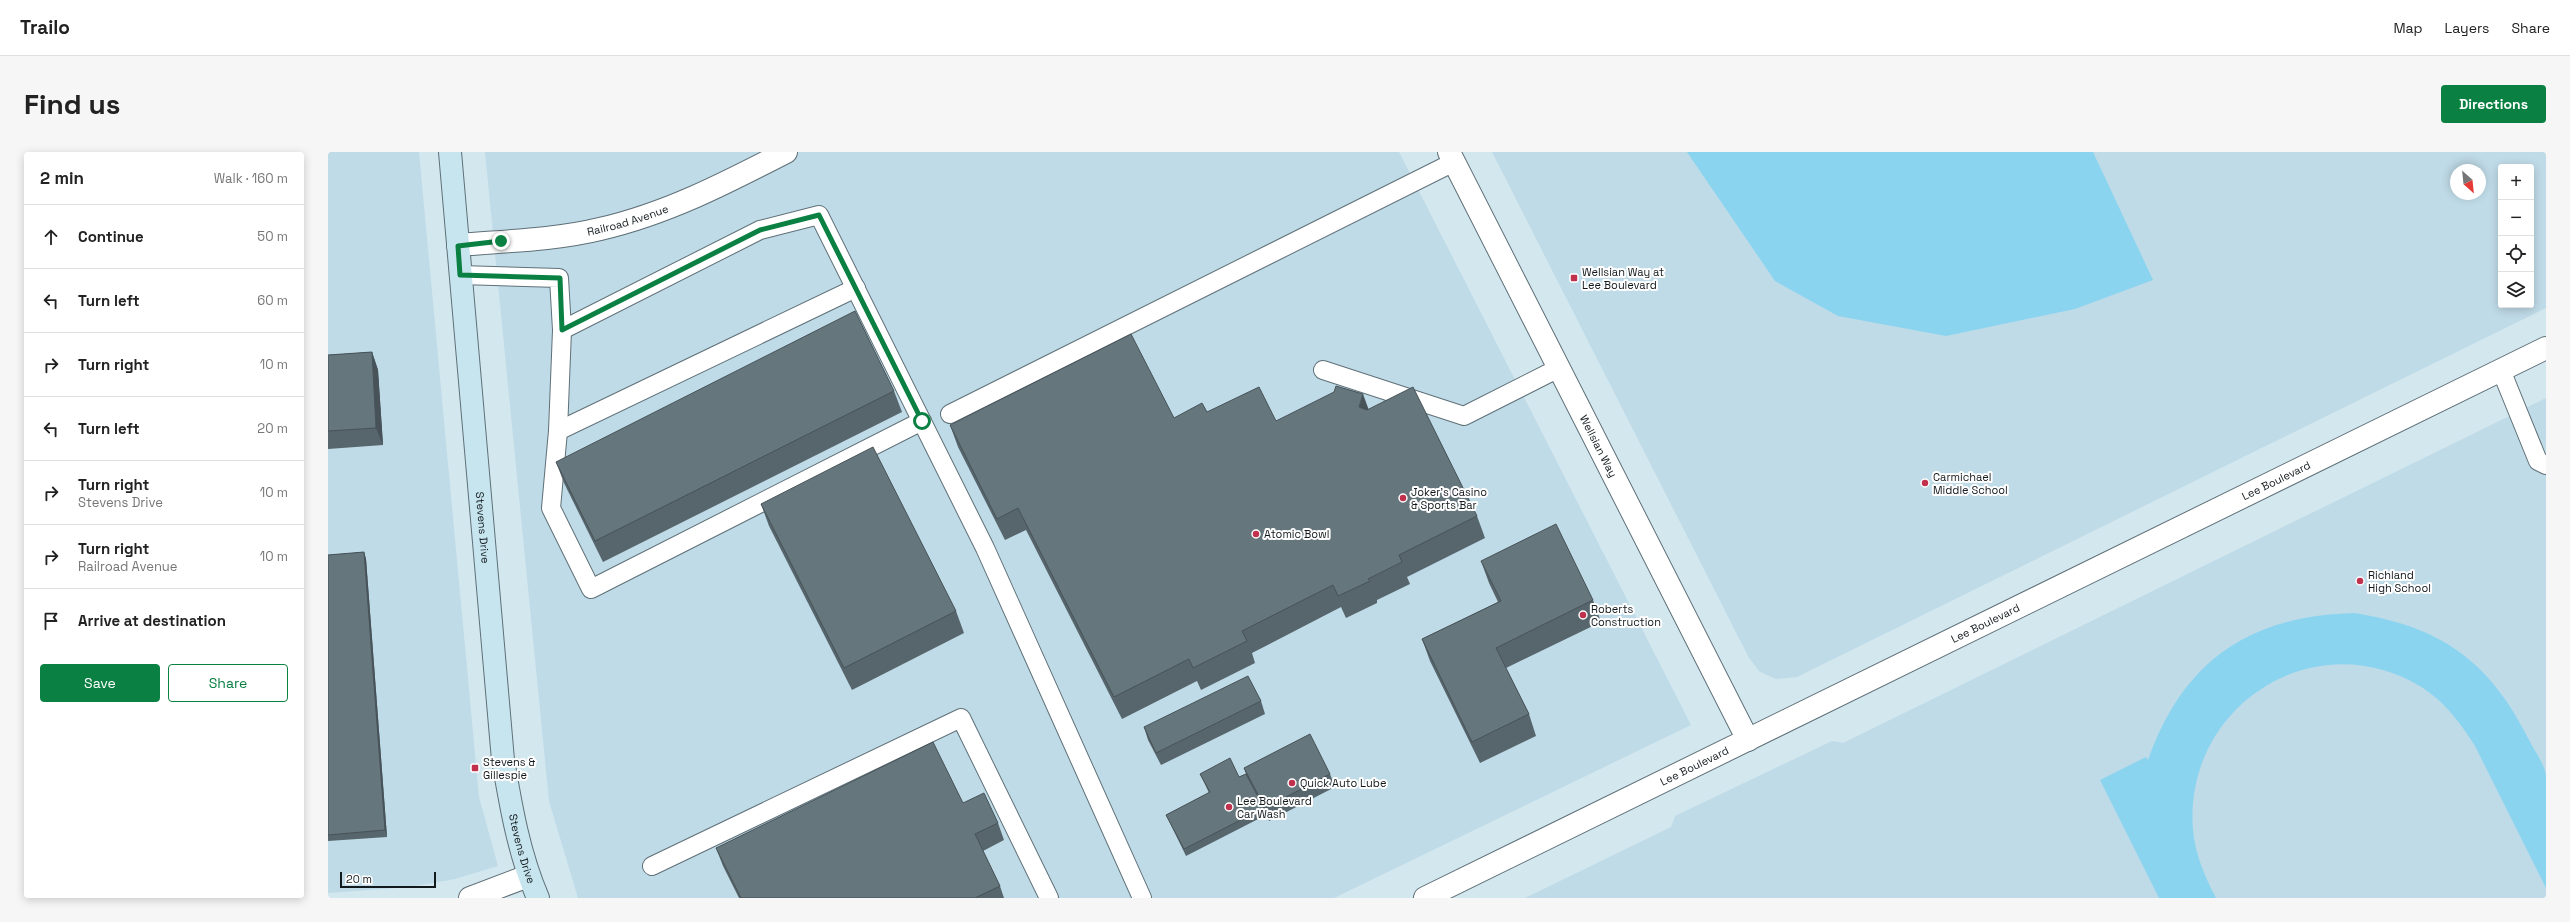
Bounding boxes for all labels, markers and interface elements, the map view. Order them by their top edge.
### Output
text: Trailo [20,15,70,40]
text: Map [2393,19,2423,37]
text: Layers [2445,19,2489,37]
text: Share [2511,19,2550,37]
button: Directions [2441,85,2546,123]
text: Find us [24,86,121,122]
north arrow [2450,164,2486,200]
map controls [2498,164,2534,308]
button: + [2498,164,2534,200]
text: 2 min [40,167,84,189]
text: Walk · 160 m [214,170,288,187]
button: − [2498,200,2534,236]
street label: Railroad Avenue [586,201,670,239]
icon: ahead [40,226,62,248]
text: Continue [78,227,144,246]
text: 50 m [257,228,288,245]
route end [492,232,510,250]
button: locate [2498,236,2534,272]
place label: Wellsian Way at Lee Boulevard [1582,265,1664,292]
button: layers [2498,272,2534,308]
marker: Wellsian Way at Lee Boulevard [1569,273,1579,283]
icon: left [40,290,62,312]
text: Turn left [78,291,140,310]
text: 60 m [257,292,288,309]
icon: right [40,354,62,376]
text: Turn right [78,355,149,374]
text: 10 m [260,356,288,373]
route start [913,412,931,430]
street label: Wellsian Way [1577,413,1620,480]
icon: left [40,418,62,440]
text: Turn left [78,419,140,438]
text: 20 m [257,420,288,437]
street label: Lee Boulevard [2239,458,2313,503]
place label: Carmichael Middle School [1933,470,2008,497]
text: Turn right [78,475,149,494]
marker: Carmichael Middle School [1920,478,1930,488]
icon: right [40,482,62,504]
text: 10 m [260,484,288,501]
place label: Joker's Casino & Sports Bar [1411,485,1487,512]
street label: Stevens Drive [473,491,493,564]
marker: Joker's Casino & Sports Bar [1398,493,1408,503]
text: Stevens Drive [78,494,163,511]
place label: Atomic Bowl [1264,527,1329,541]
marker: Atomic Bowl [1251,529,1261,539]
text: Turn right [78,539,149,558]
icon: right [40,546,62,568]
text: 10 m [260,548,288,565]
text: Railroad Avenue [78,558,178,575]
place label: Richland High School [2368,568,2431,595]
marker: Richland High School [2355,576,2365,586]
street label: Lee Boulevard [1949,600,2022,646]
place label: Roberts Construction [1591,602,1661,629]
icon: arrive [40,610,62,632]
marker: Roberts Construction [1578,610,1588,620]
text: Arrive at destination [78,611,226,630]
button: Save [40,664,160,702]
button: Share [168,664,288,702]
street label: Lee Boulevard [1658,743,1731,789]
place label: Stevens & Gillespie [483,755,535,782]
marker: Stevens & Gillespie [470,763,480,773]
place label: Quick Auto Lube [1300,776,1386,790]
marker: Quick Auto Lube [1287,778,1297,788]
place label: Lee Boulevard Car Wash [1237,794,1312,821]
marker: Lee Boulevard Car Wash [1224,802,1234,812]
street label: Stevens Drive [506,812,539,885]
scale bar [340,870,436,889]
text: 20 m [346,872,372,886]

